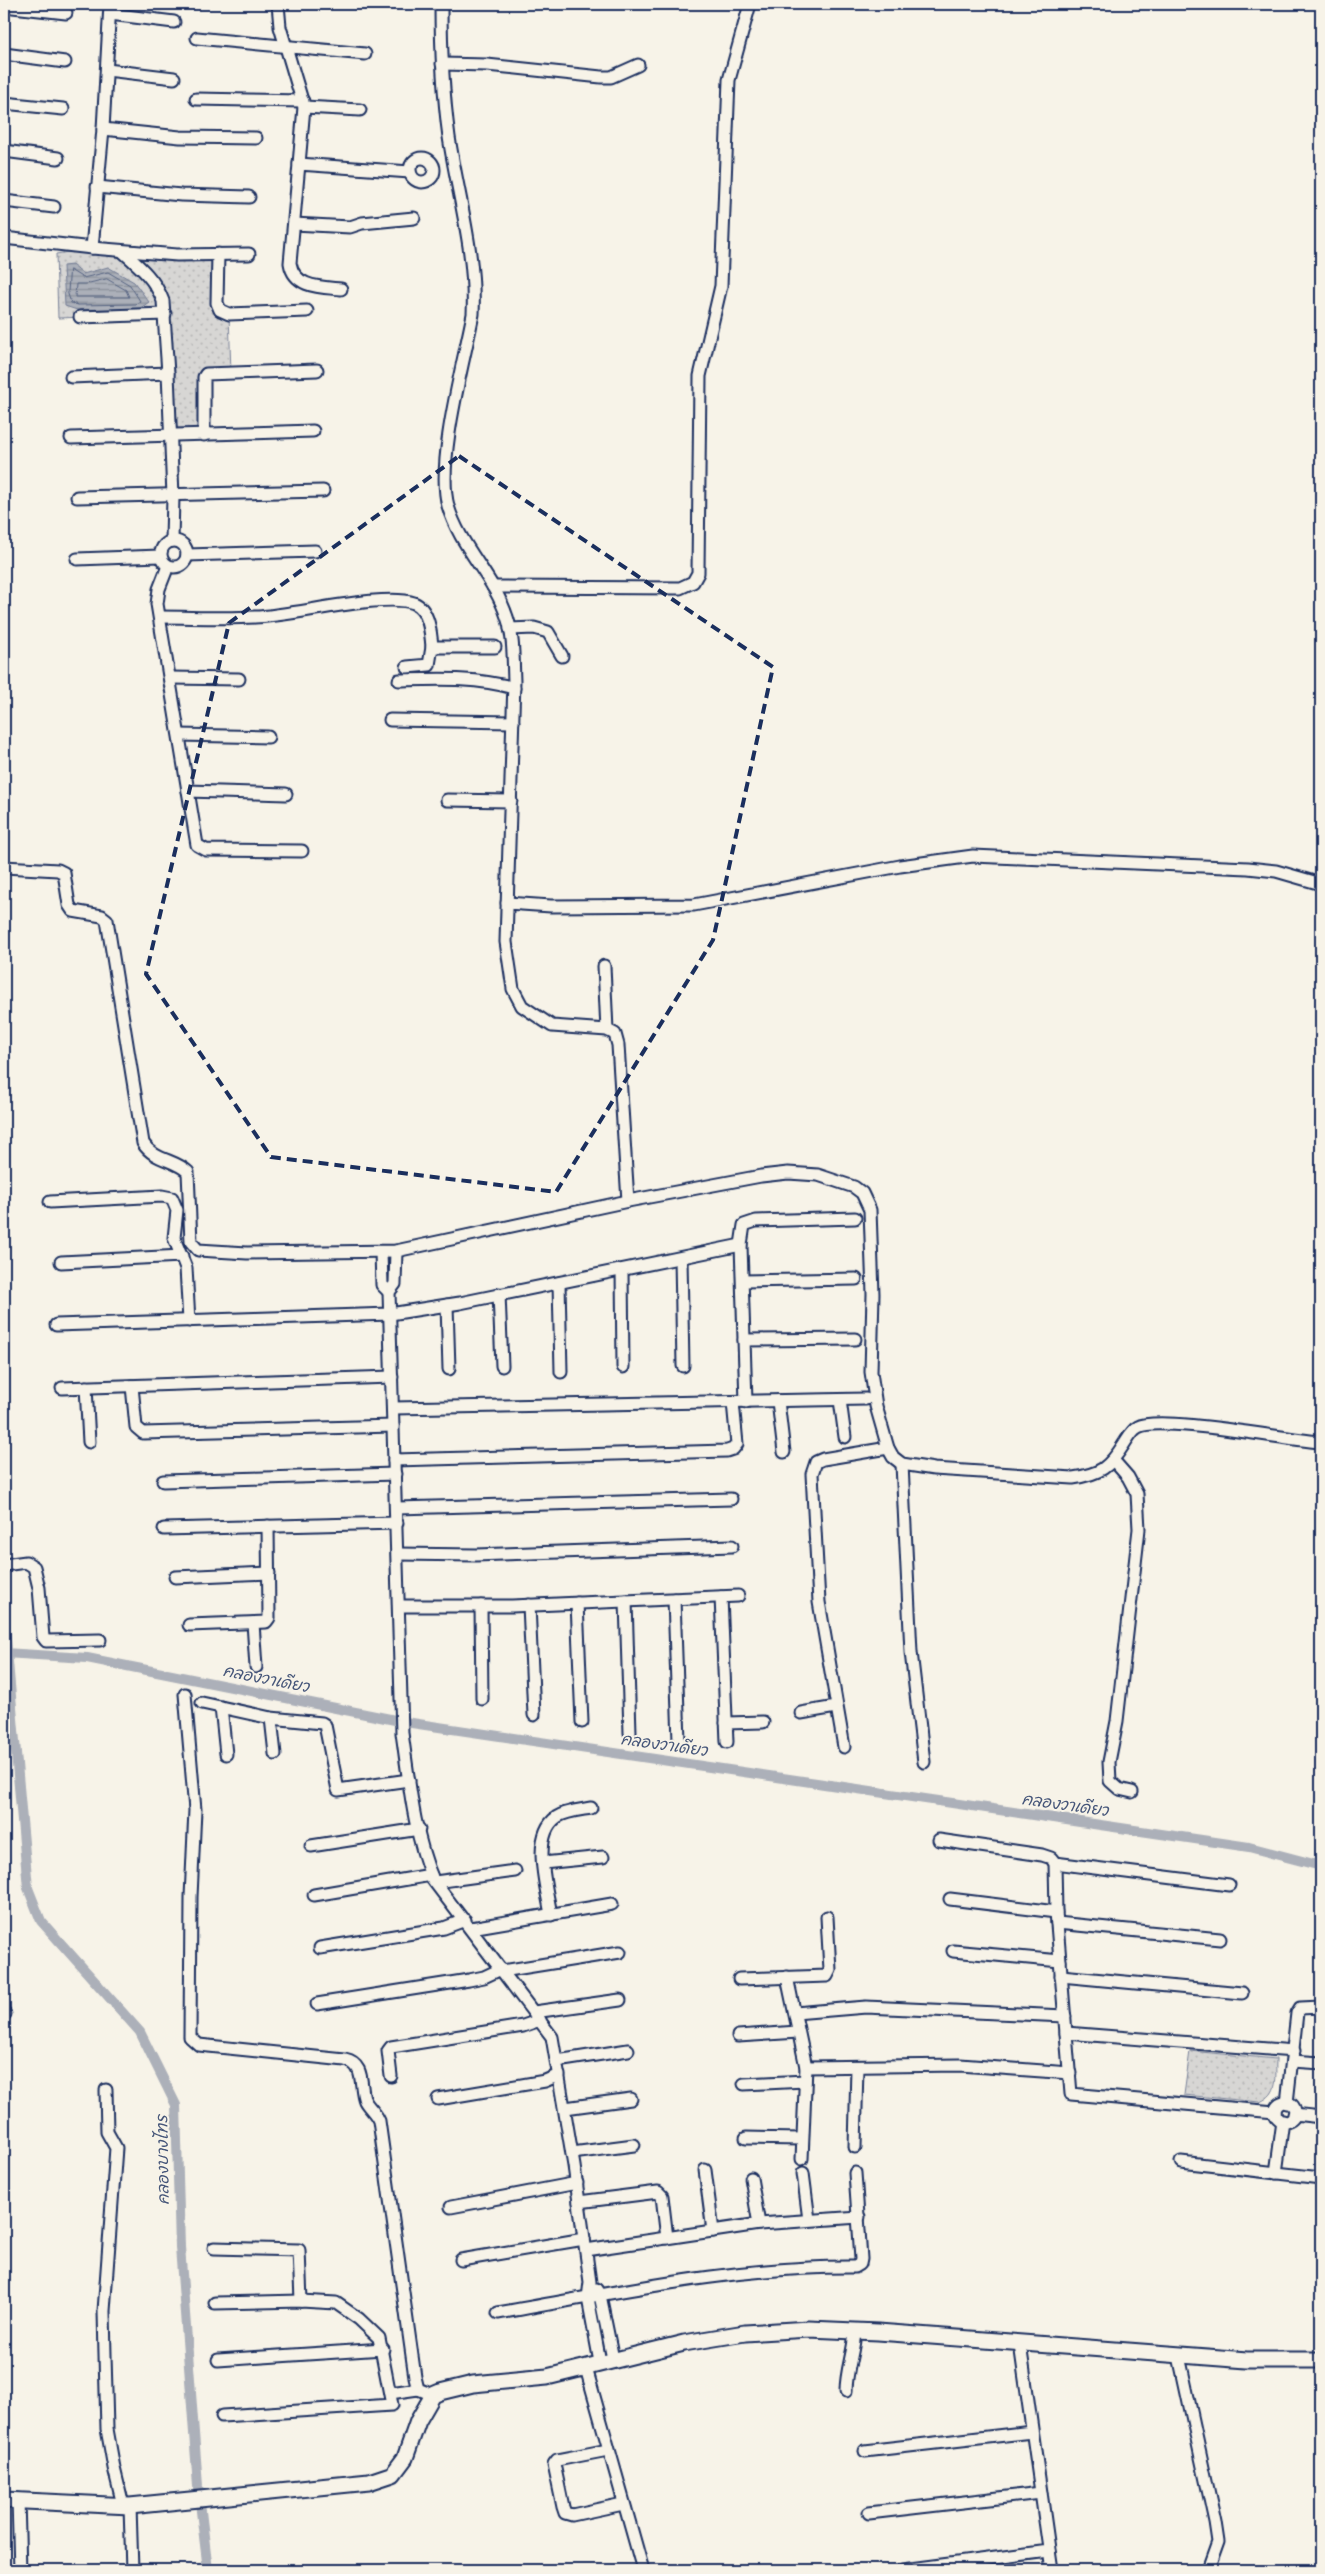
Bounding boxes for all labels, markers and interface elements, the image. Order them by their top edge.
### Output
water label: คลองวาเดียว [221,1660,312,1698]
water label: คลองวาเดียว [619,1728,710,1762]
water label: คลองวาเดียว [1020,1788,1111,1822]
water label: คลองบางไทร [151,2113,175,2205]

